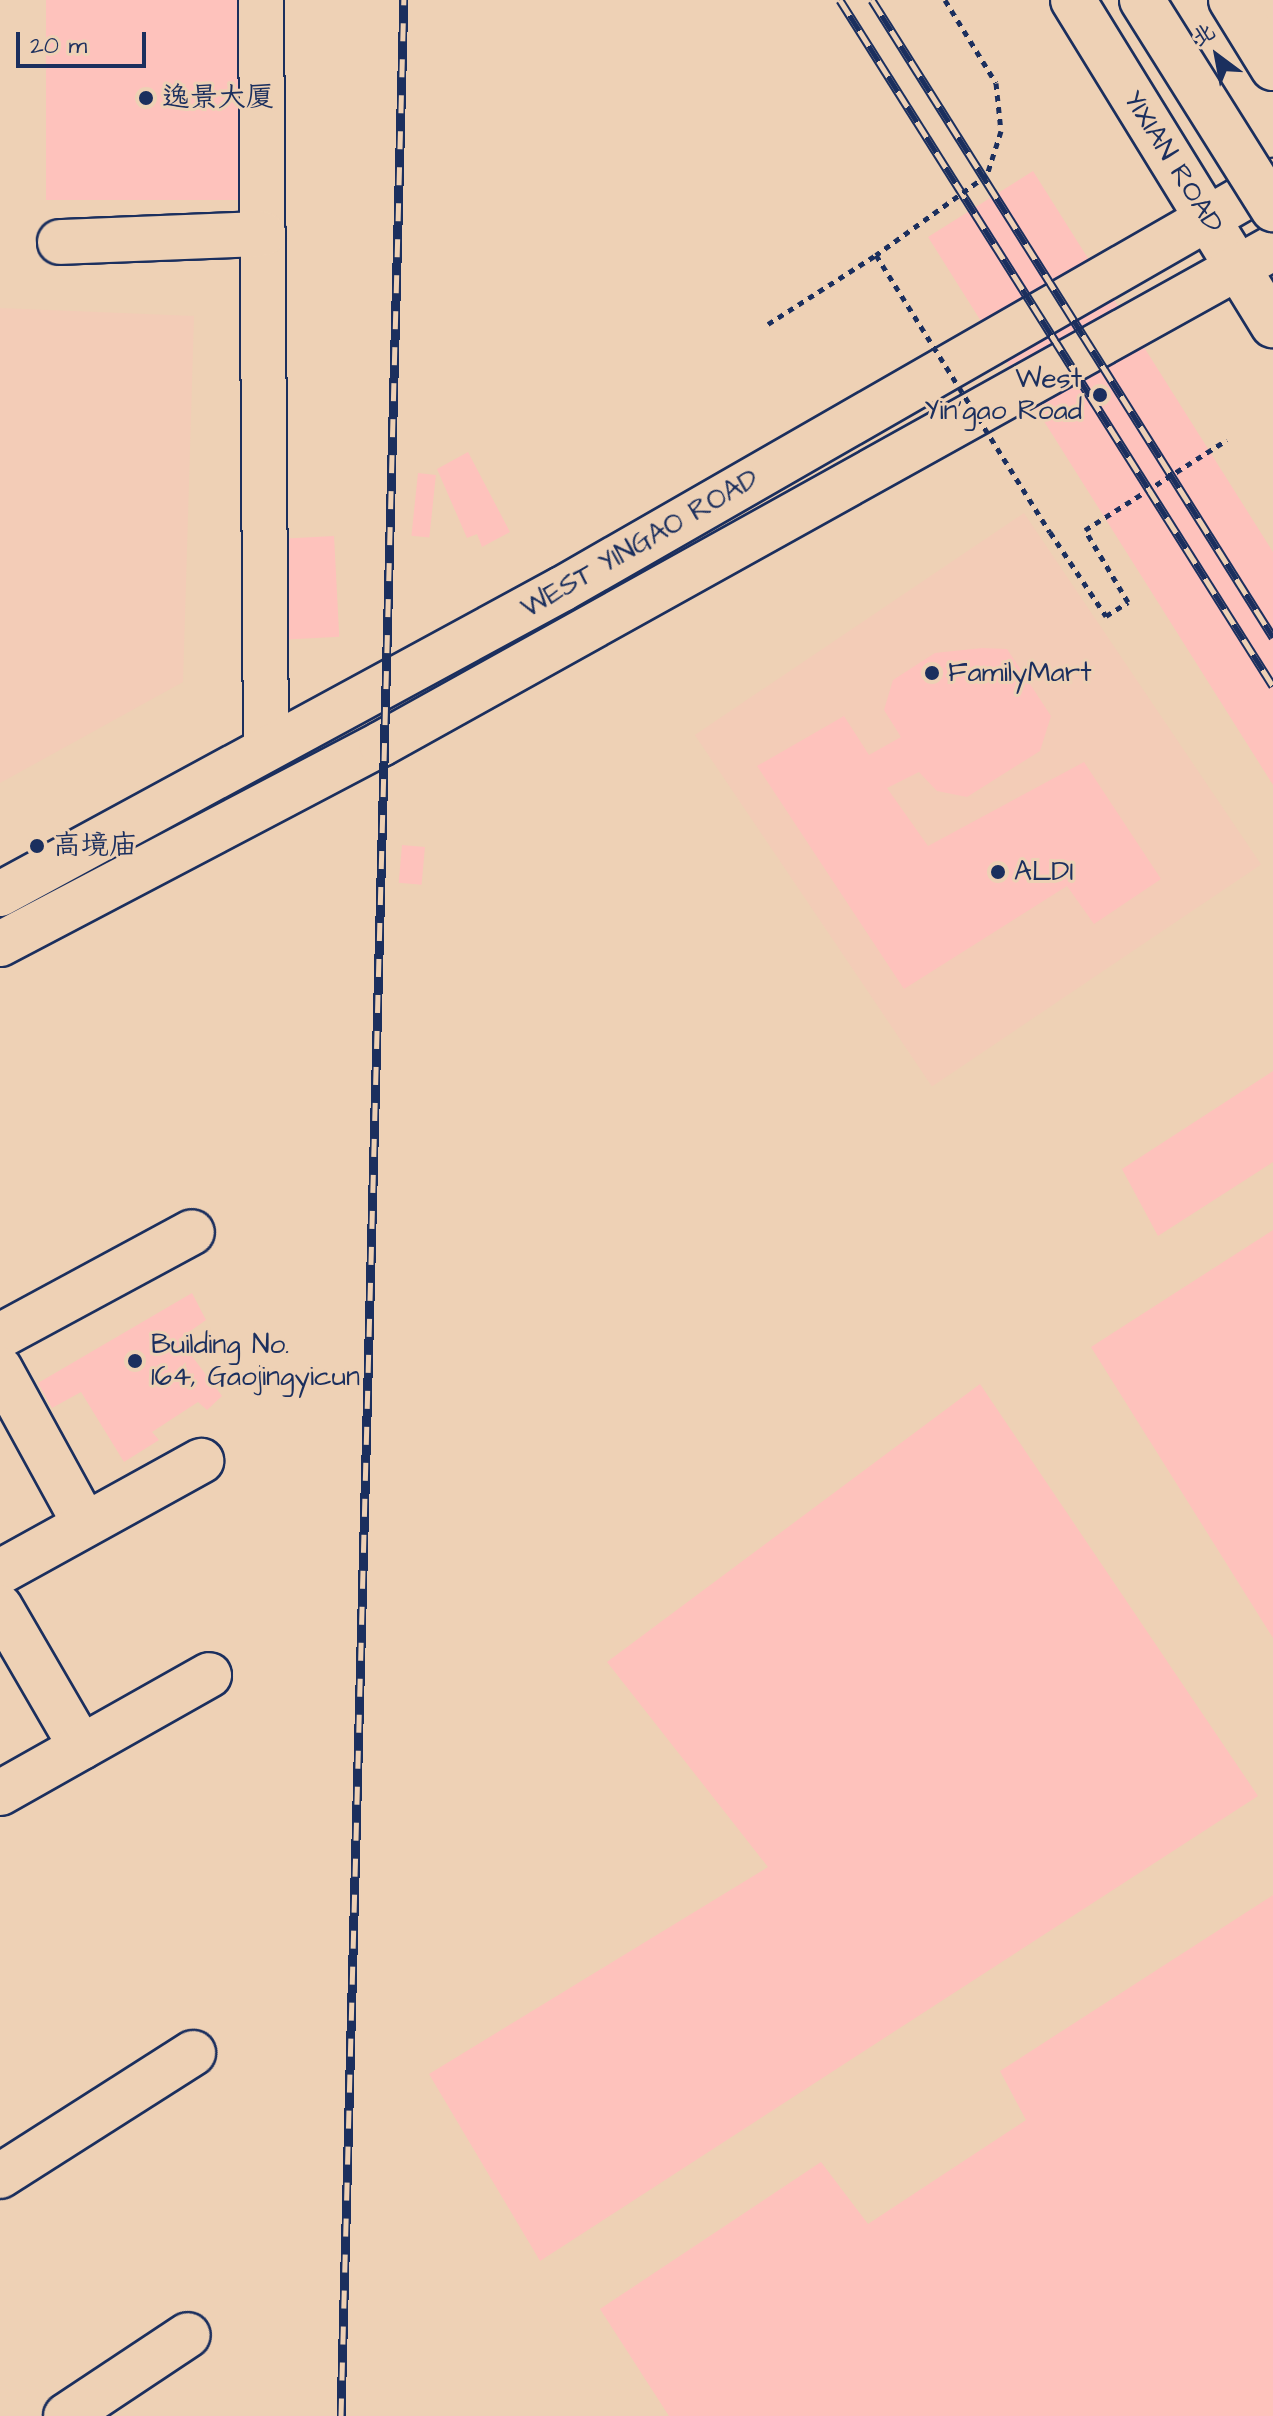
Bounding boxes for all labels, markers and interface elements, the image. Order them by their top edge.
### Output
scale bar [20,16,150,66]
north arrow [1177,16,1257,96]
text: 北 [1186,16,1222,54]
text: 20 m [30,29,87,63]
place label: 逸景大厦 [162,81,274,115]
street label: YIXIAN ROAD [1116,85,1230,239]
marker: 逸景大厦 [137,89,155,107]
place label: West Yin'gao Road [924,362,1082,428]
marker: West Yin'gao Road [1089,384,1111,406]
street label: WEST YINGAO ROAD [515,462,765,626]
place label: FamilyMart [948,656,1092,690]
marker: FamilyMart [923,664,941,682]
place label: 高境庙 [53,829,137,863]
marker: 高境庙 [28,837,46,855]
place label: ALDI [1014,855,1074,889]
marker: ALDI [989,863,1007,881]
place label: Building No. 164, Gaojingyicun [151,1328,360,1394]
marker: Building No. 164, Gaojingyicun [126,1352,144,1370]

